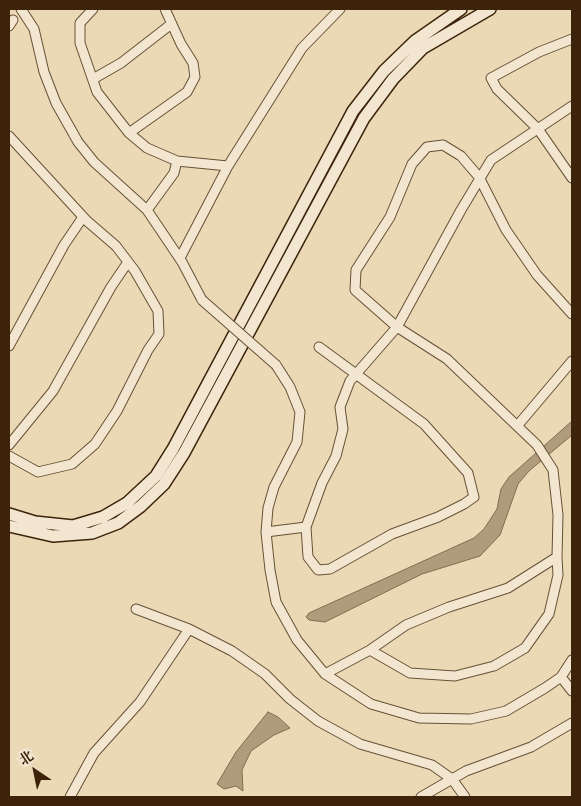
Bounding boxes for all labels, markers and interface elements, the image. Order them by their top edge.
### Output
north arrow [10,746,60,796]
text: 北 [16,747,37,769]

